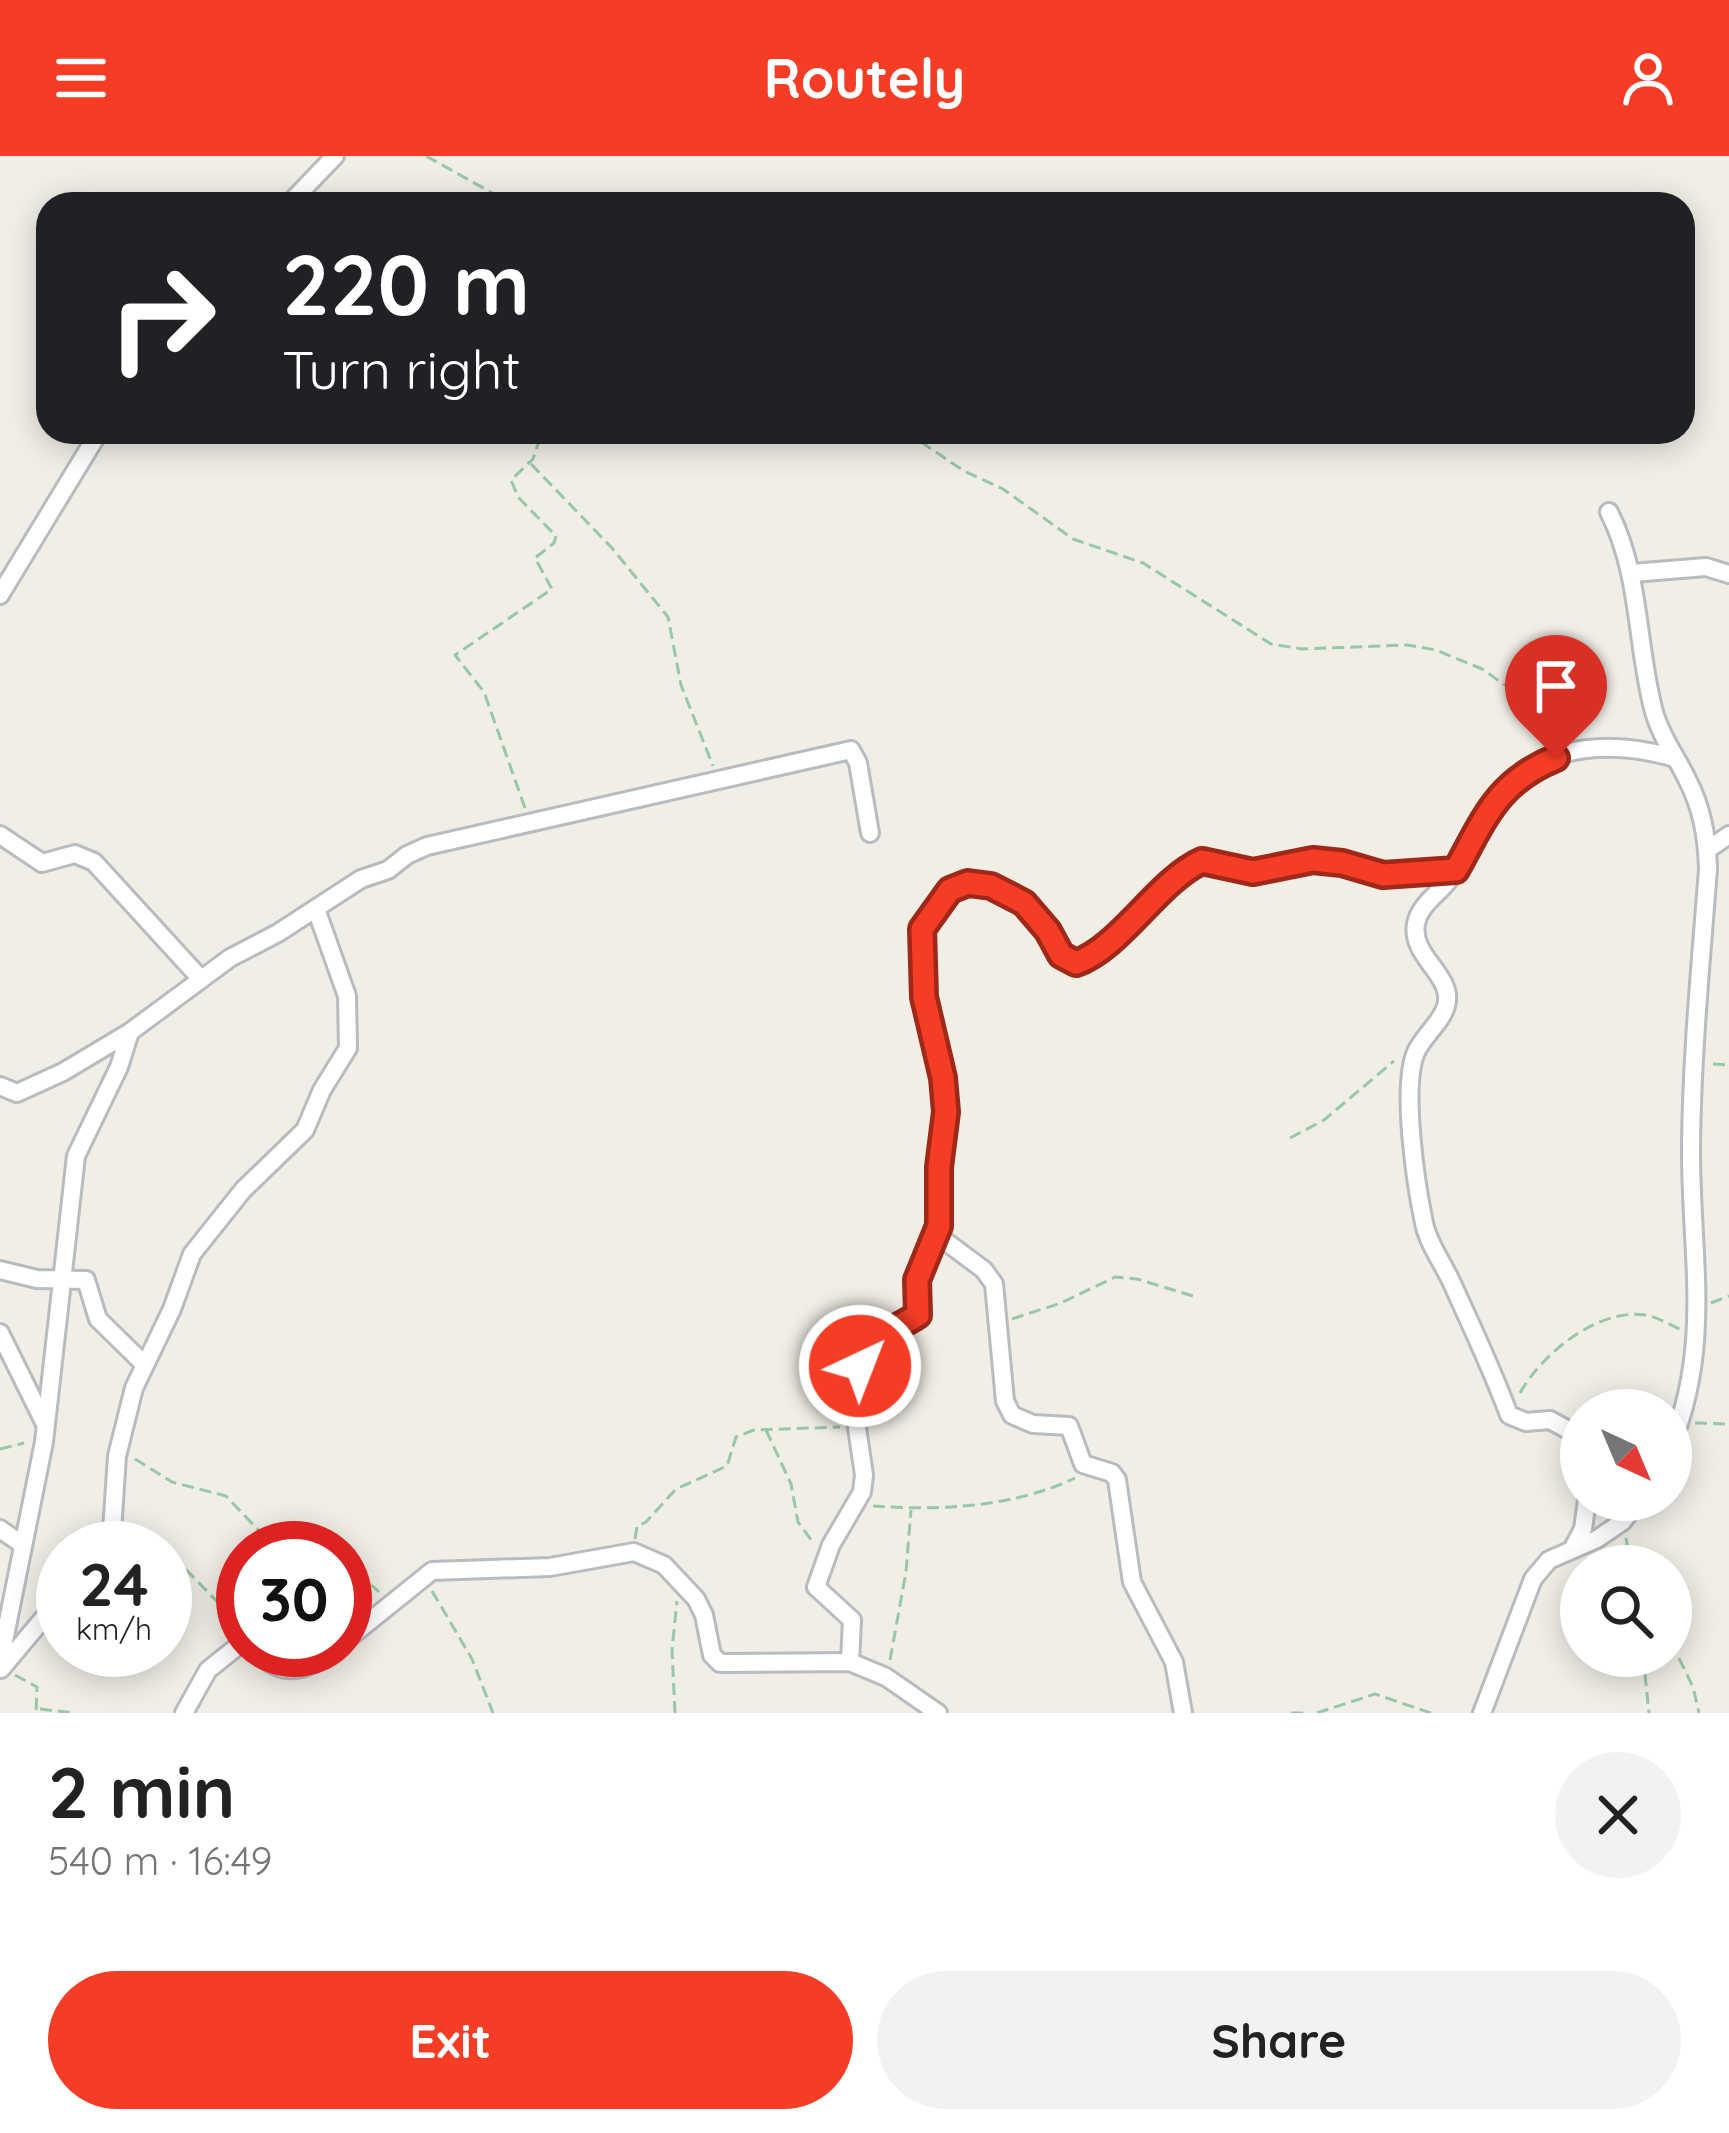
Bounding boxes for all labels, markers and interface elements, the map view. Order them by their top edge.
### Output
text: Routely [764,44,965,112]
icon: menu [48,45,114,111]
icon: person [1615,45,1681,111]
text: 220 m [282,231,530,336]
icon: right [84,240,240,396]
text: Turn right [282,335,521,403]
pin [1505,635,1607,758]
icon: arrive [1523,653,1589,719]
position arrow [797,1303,923,1429]
north arrow [1560,1389,1692,1521]
map controls [1560,1389,1692,1677]
speed limit sign: 30 [216,1521,372,1677]
button: search [1560,1545,1692,1677]
text: 24 [79,1546,149,1621]
text: km/h [76,1610,152,1648]
text: 2 min [48,1746,235,1836]
button: close [1555,1752,1681,1878]
text: 540 m · 16:49 [48,1836,272,1885]
button: Exit [48,1971,853,2109]
button: Share [877,1971,1681,2109]

